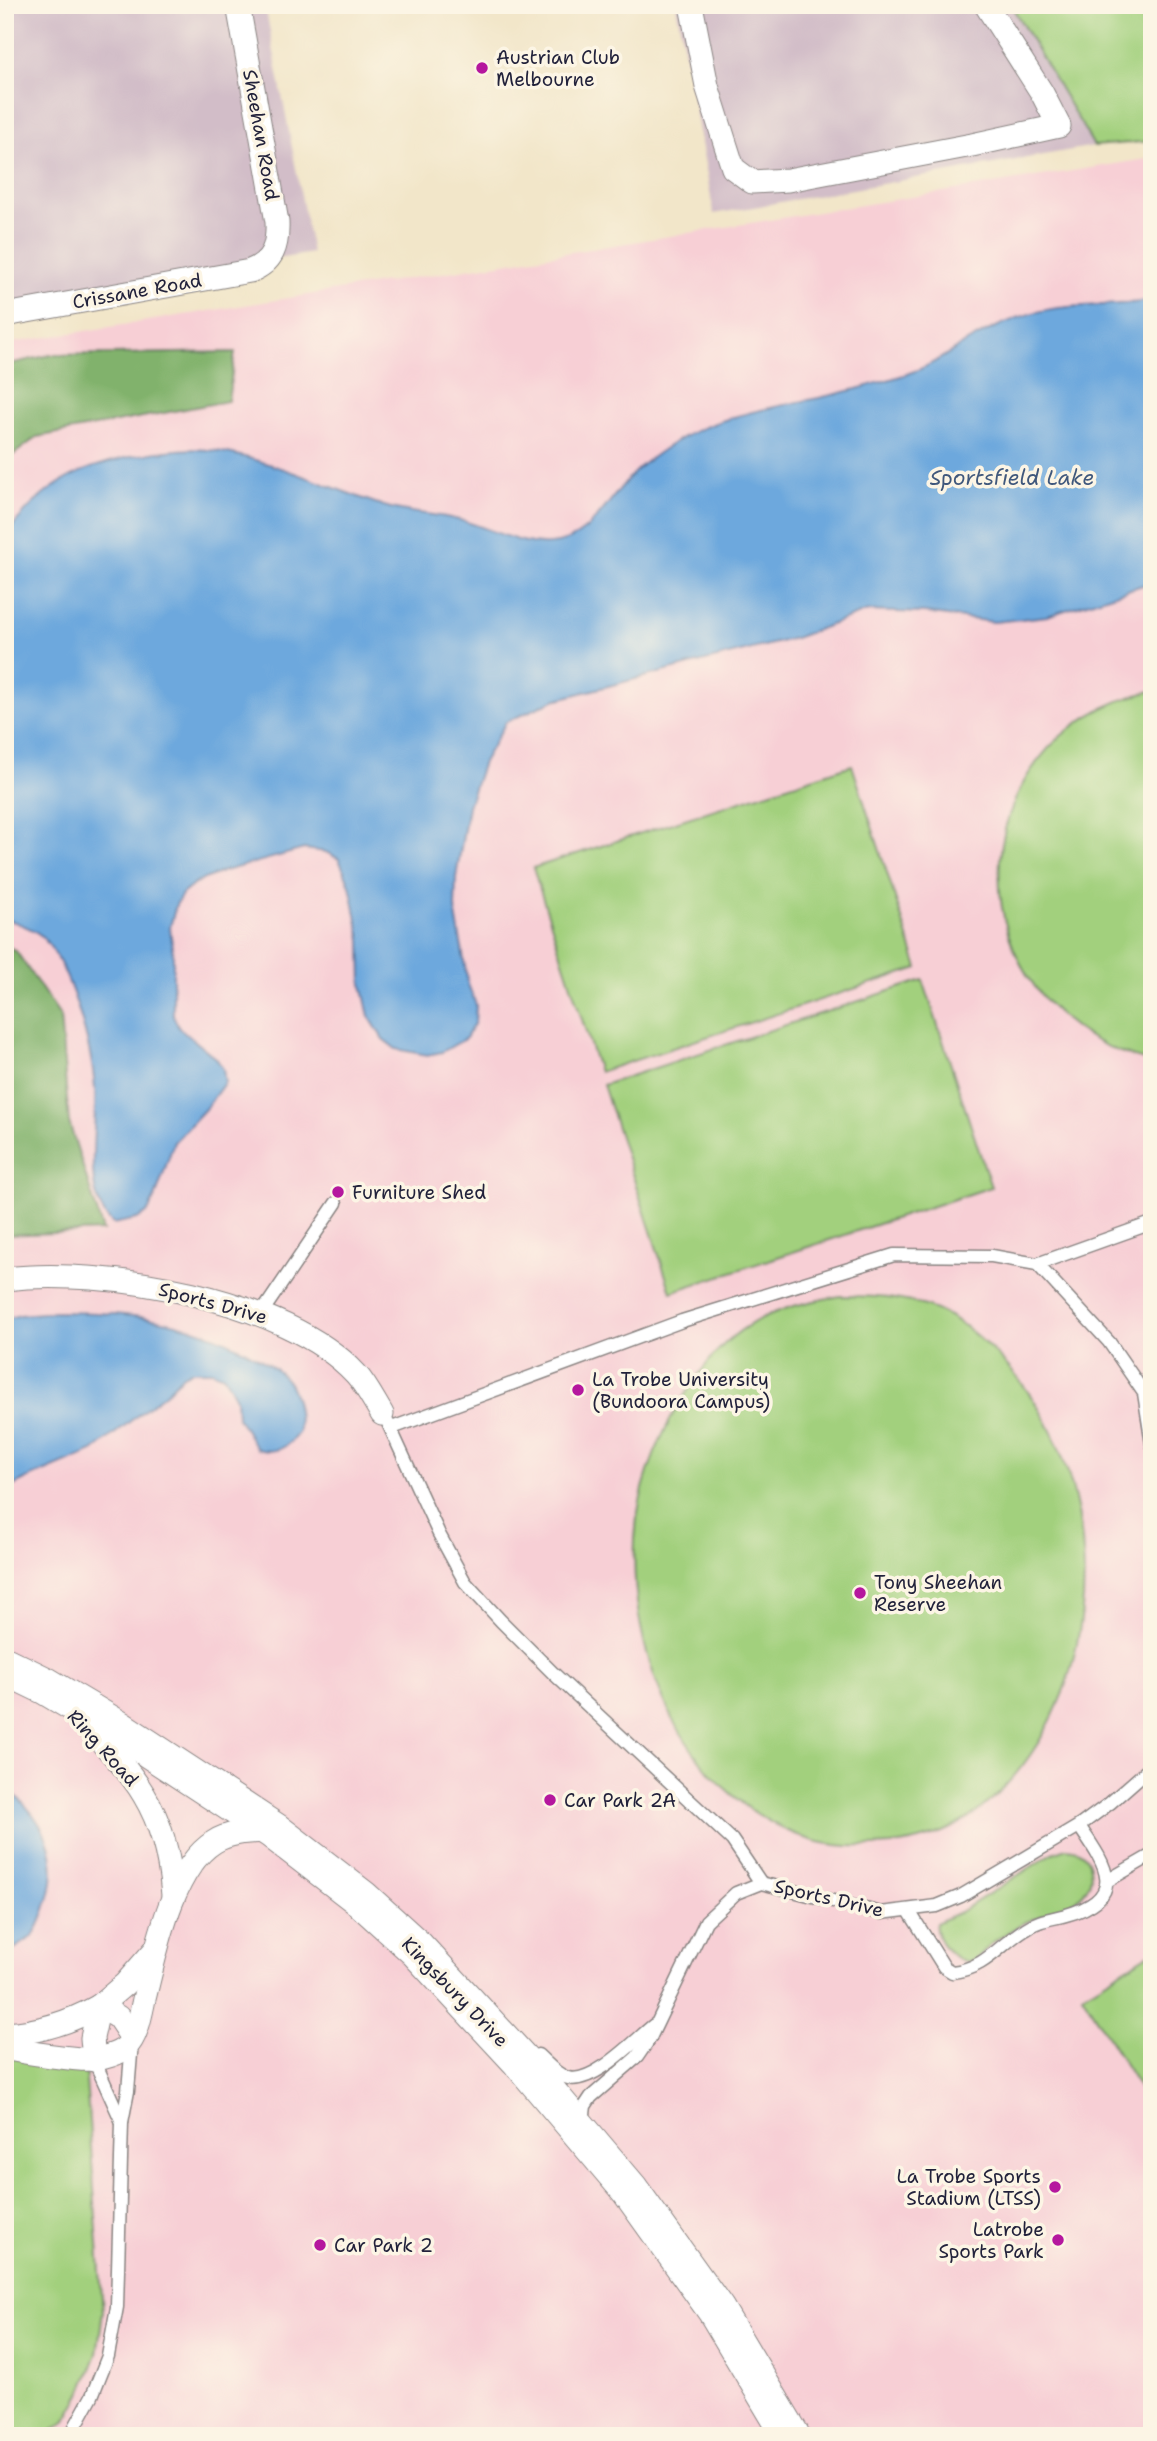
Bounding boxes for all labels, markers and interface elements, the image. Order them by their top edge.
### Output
place label: Austrian Club Melbourne [496,45,620,92]
marker: Austrian Club Melbourne [474,60,490,76]
street label: Sheehan Road [237,68,285,202]
street label: Crissane Road [70,267,204,315]
water label: Sportsfield Lake [930,464,1094,492]
place label: Furniture Shed [352,1180,486,1205]
marker: Furniture Shed [330,1184,346,1200]
street label: Sports Drive [156,1277,270,1329]
place label: La Trobe University (Bundoora Campus) [592,1367,770,1414]
marker: La Trobe University (Bundoora Campus) [570,1382,586,1398]
place label: Tony Sheehan Reserve [874,1570,1002,1617]
marker: Tony Sheehan Reserve [852,1585,868,1601]
street label: Ring Road [62,1704,144,1792]
place label: Car Park 2A [564,1788,676,1813]
marker: Car Park 2A [542,1792,558,1808]
street label: Sports Drive [772,1873,886,1923]
street label: Kingsbury Drive [396,1932,514,2052]
place label: La Trobe Sports Stadium (LTSS) [896,2164,1041,2211]
marker: La Trobe Sports Stadium (LTSS) [1047,2179,1063,2195]
place label: Latrobe Sports Park [939,2217,1044,2264]
marker: Latrobe Sports Park [1050,2232,1066,2248]
place label: Car Park 2 [334,2233,433,2258]
marker: Car Park 2 [312,2237,328,2253]

